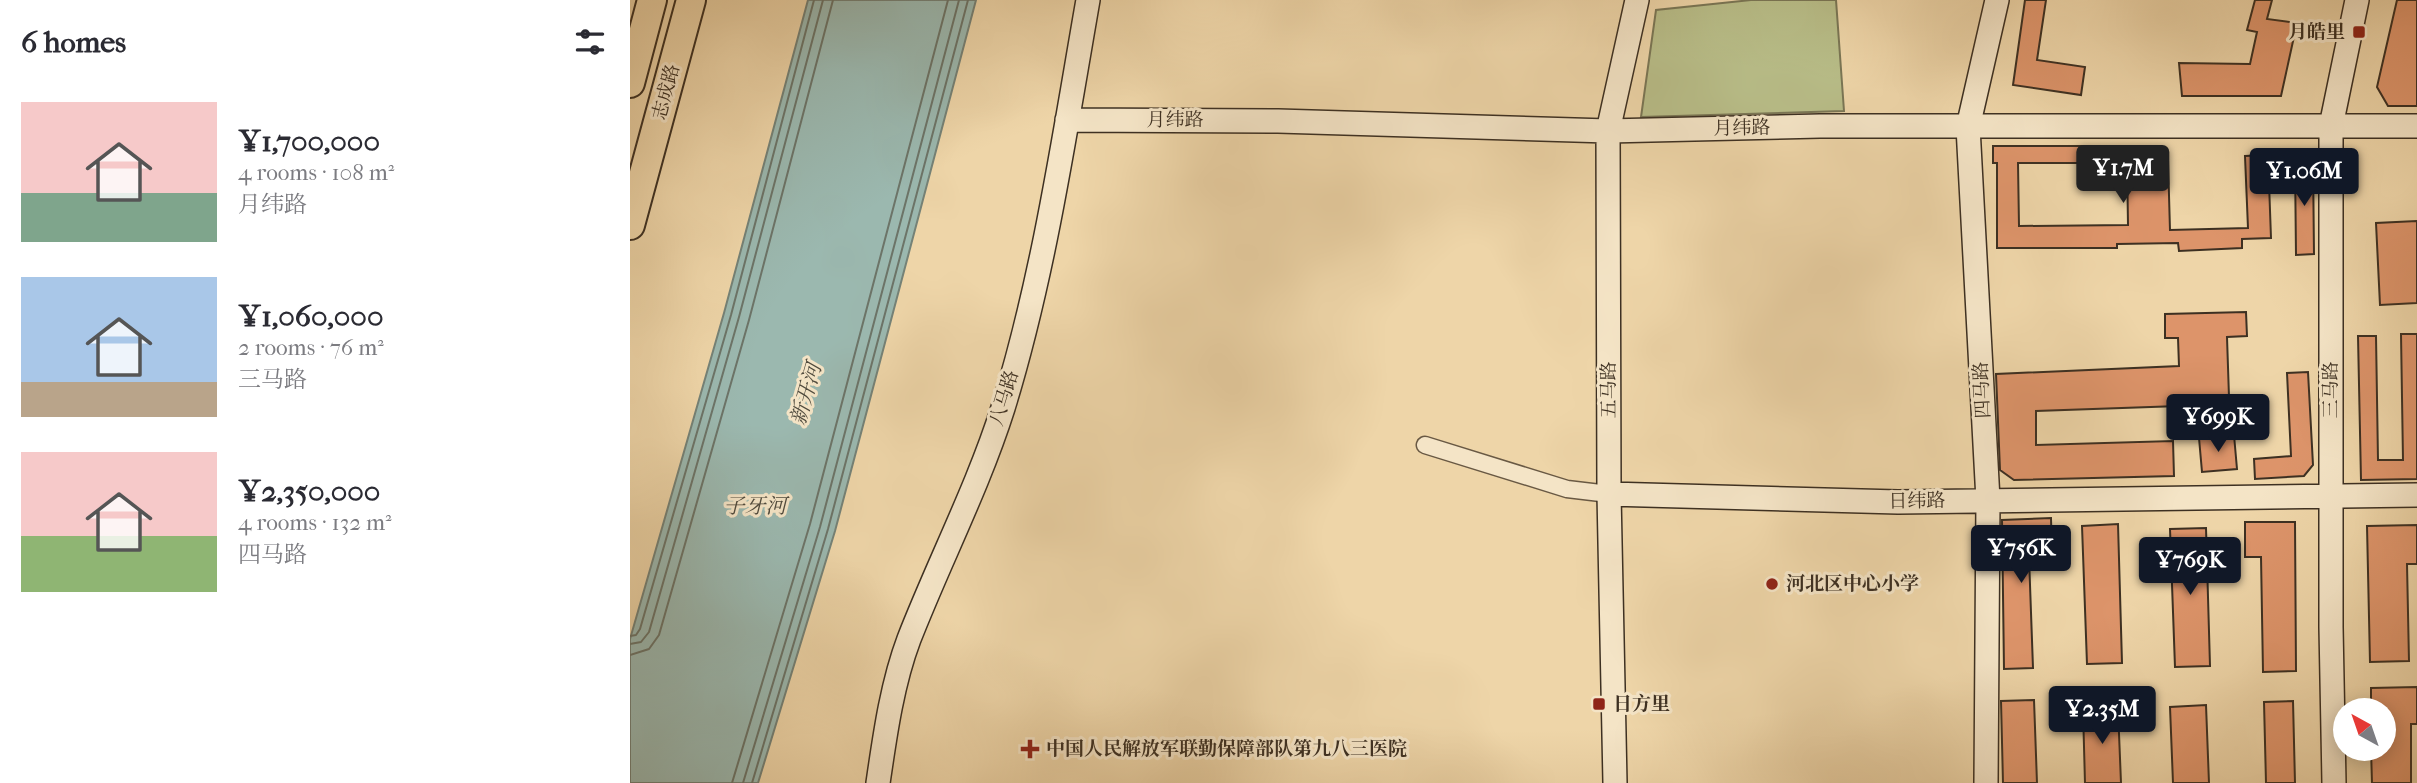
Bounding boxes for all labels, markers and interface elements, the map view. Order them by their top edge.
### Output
place label: 月皓里 [2288,21,2345,43]
icon: filters [571,23,609,61]
marker: 月皓里 [2351,24,2367,40]
text: 6 homes [21,25,126,60]
street label: 志成路 [648,62,684,122]
street label: 月纬路 [1146,109,1204,131]
street label: 月纬路 [1713,117,1771,139]
text: ¥1,700,000 [238,124,380,159]
icon: home [77,130,161,214]
pin: ¥1.7M [2074,146,2172,205]
pin: ¥1.06M [2247,148,2361,208]
text: ¥1.7M [2092,154,2154,181]
text: ¥1.06M [2266,157,2342,184]
text: 4 rooms · 108 m² [238,159,394,186]
text: 月纬路 [238,191,307,218]
text: ¥1,060,000 [238,299,383,334]
icon: home [77,305,161,389]
text: 2 rooms · 76 m² [238,334,384,361]
water label: 新开河 [786,357,827,428]
street label: 五马路 [1598,361,1620,419]
street label: 四马路 [1970,361,1994,419]
street label: 三马路 [2320,361,2342,419]
text: 三马路 [238,366,307,393]
street label: 八马路 [985,368,1023,428]
pin: ¥699K [2169,394,2267,454]
text: ¥699K [2182,403,2254,430]
text: ¥2,350,000 [238,474,380,509]
icon: home [77,480,161,564]
street label: 日纬路 [1888,490,1946,512]
water label: 子牙河 [724,494,790,518]
text: 4 rooms · 132 m² [238,509,392,536]
pin: ¥756K [1972,526,2070,585]
text: ¥756K [1987,534,2055,561]
pin: ¥769K [2141,538,2239,597]
text: 四马路 [238,541,307,568]
text: ¥769K [2155,546,2225,573]
place label: 河北区中心小学 [1786,573,1919,595]
marker: 河北区中心小学 [1764,576,1780,592]
pin: ¥2.35M [2045,686,2159,746]
place label: 日方里 [1613,693,1670,715]
text: ¥2.35M [2065,695,2139,722]
marker: 日方里 [1591,696,1607,712]
north arrow [2333,698,2396,761]
map controls [2333,698,2396,761]
place label: 中国人民解放军联勤保障部队第九八三医院 [1046,738,1407,760]
marker: 中国人民解放军联勤保障部队第九八三医院 [1020,739,1040,759]

